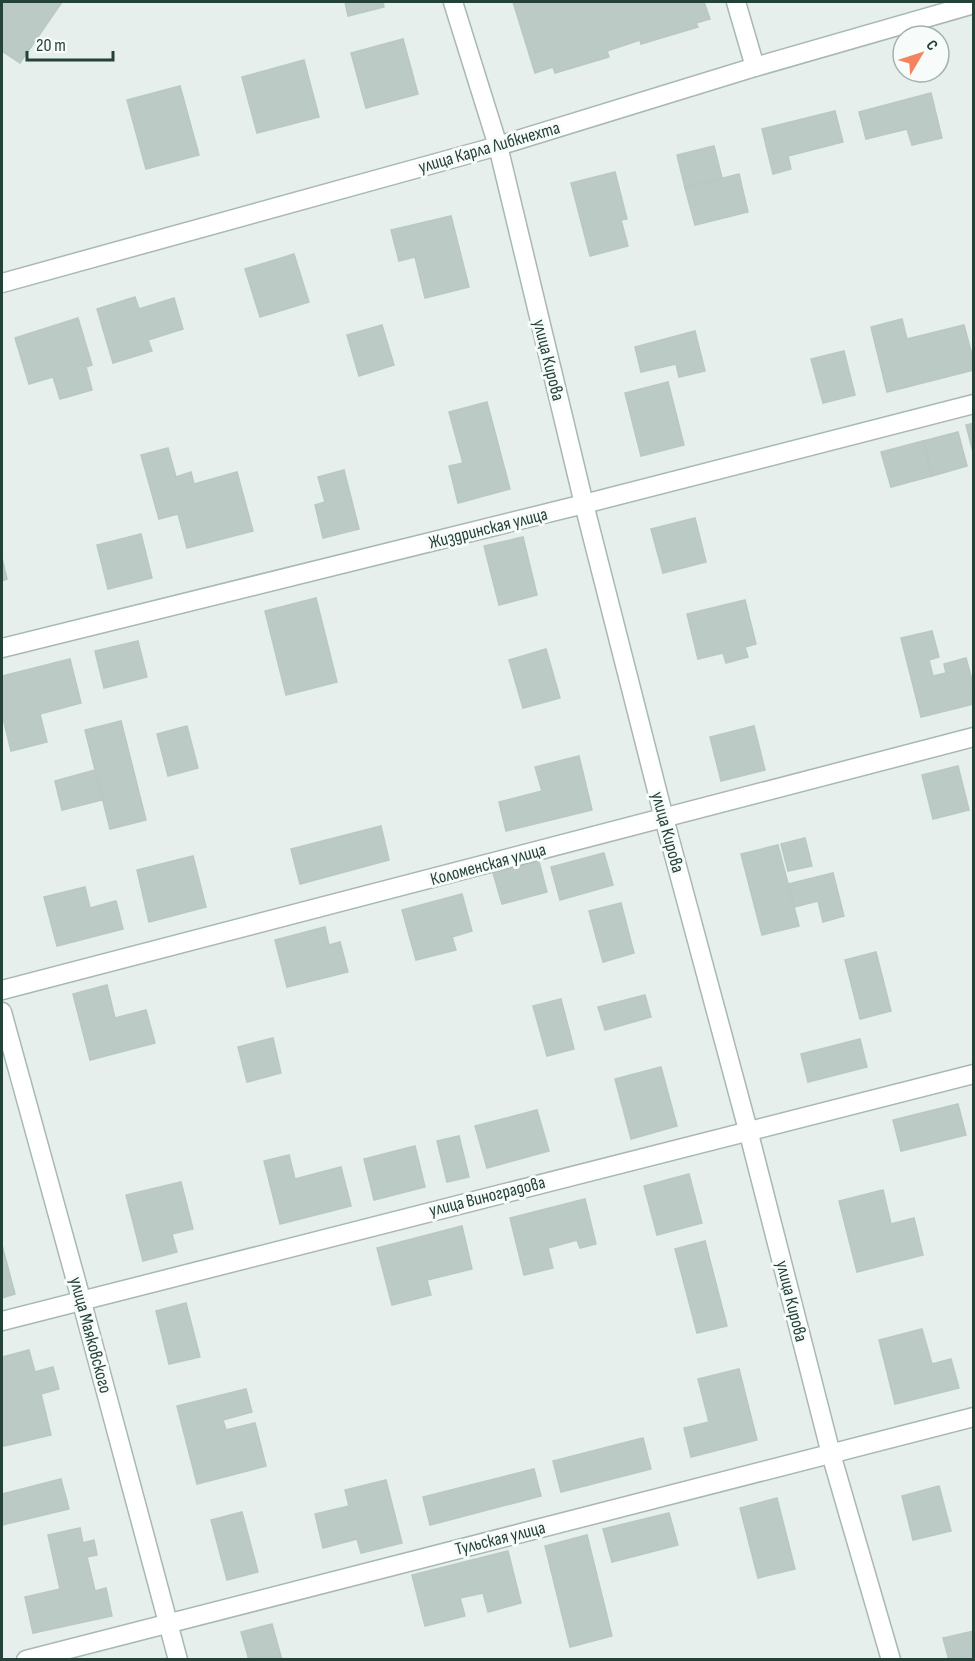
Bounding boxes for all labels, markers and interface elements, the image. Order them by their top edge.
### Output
scale bar [27,24,112,62]
north arrow [891,24,951,84]
text: 20 m [36,35,66,56]
text: С [922,36,941,55]
street label: улица Карла Либкнехта [416,117,562,178]
street label: улица Кирова [528,317,569,403]
street label: Жиздринская улица [427,504,550,553]
street label: улица Кирова [647,789,688,875]
street label: Коломенская улица [428,839,548,890]
street label: улица Виноградова [427,1172,547,1221]
street label: улица Кирова [771,1258,812,1344]
street label: улица Маяковского [65,1275,116,1396]
street label: Тульская улица [453,1517,547,1560]

